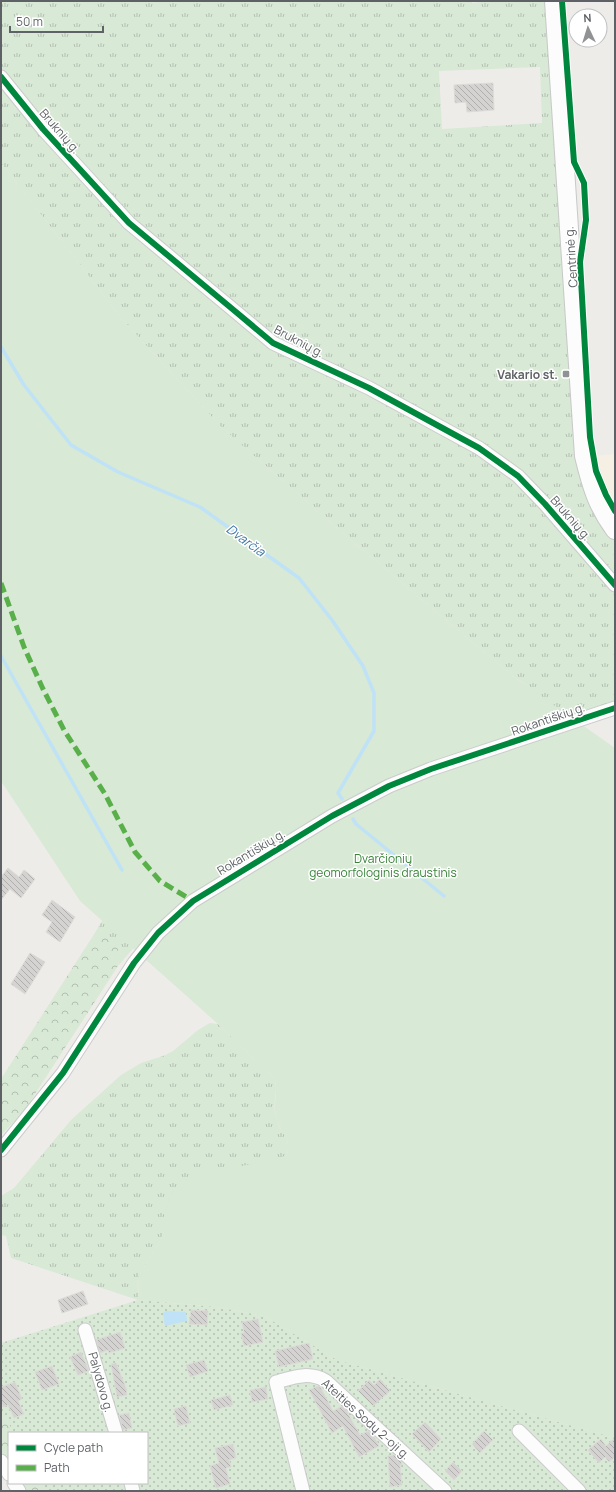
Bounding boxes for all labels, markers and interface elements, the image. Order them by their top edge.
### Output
scale bar [10,8,103,34]
north arrow [568,8,608,48]
text: N [583,10,592,25]
text: 50 m [16,13,43,30]
street label: Bruknių g. [36,105,84,157]
street label: Centrinė g. [560,226,582,288]
street label: Bruknių g. [271,321,327,361]
place label: Vakario st. [497,366,558,383]
marker: Vakario st. [561,369,571,379]
street label: Bruknių g. [547,492,595,544]
water label: Dvarčia [223,520,270,561]
street label: Rokantiškių g. [509,698,587,740]
street label: Rokantiškių g. [214,825,288,879]
park label: Dvarčionių geomorfologinis draustinis [309,850,457,881]
street label: Palydovo g. [84,1350,118,1414]
street label: Ateities Sodų 2-oji g. [318,1375,414,1463]
legend [8,1432,148,1484]
text: Cycle path [44,1439,103,1456]
text: Path [44,1459,70,1476]

